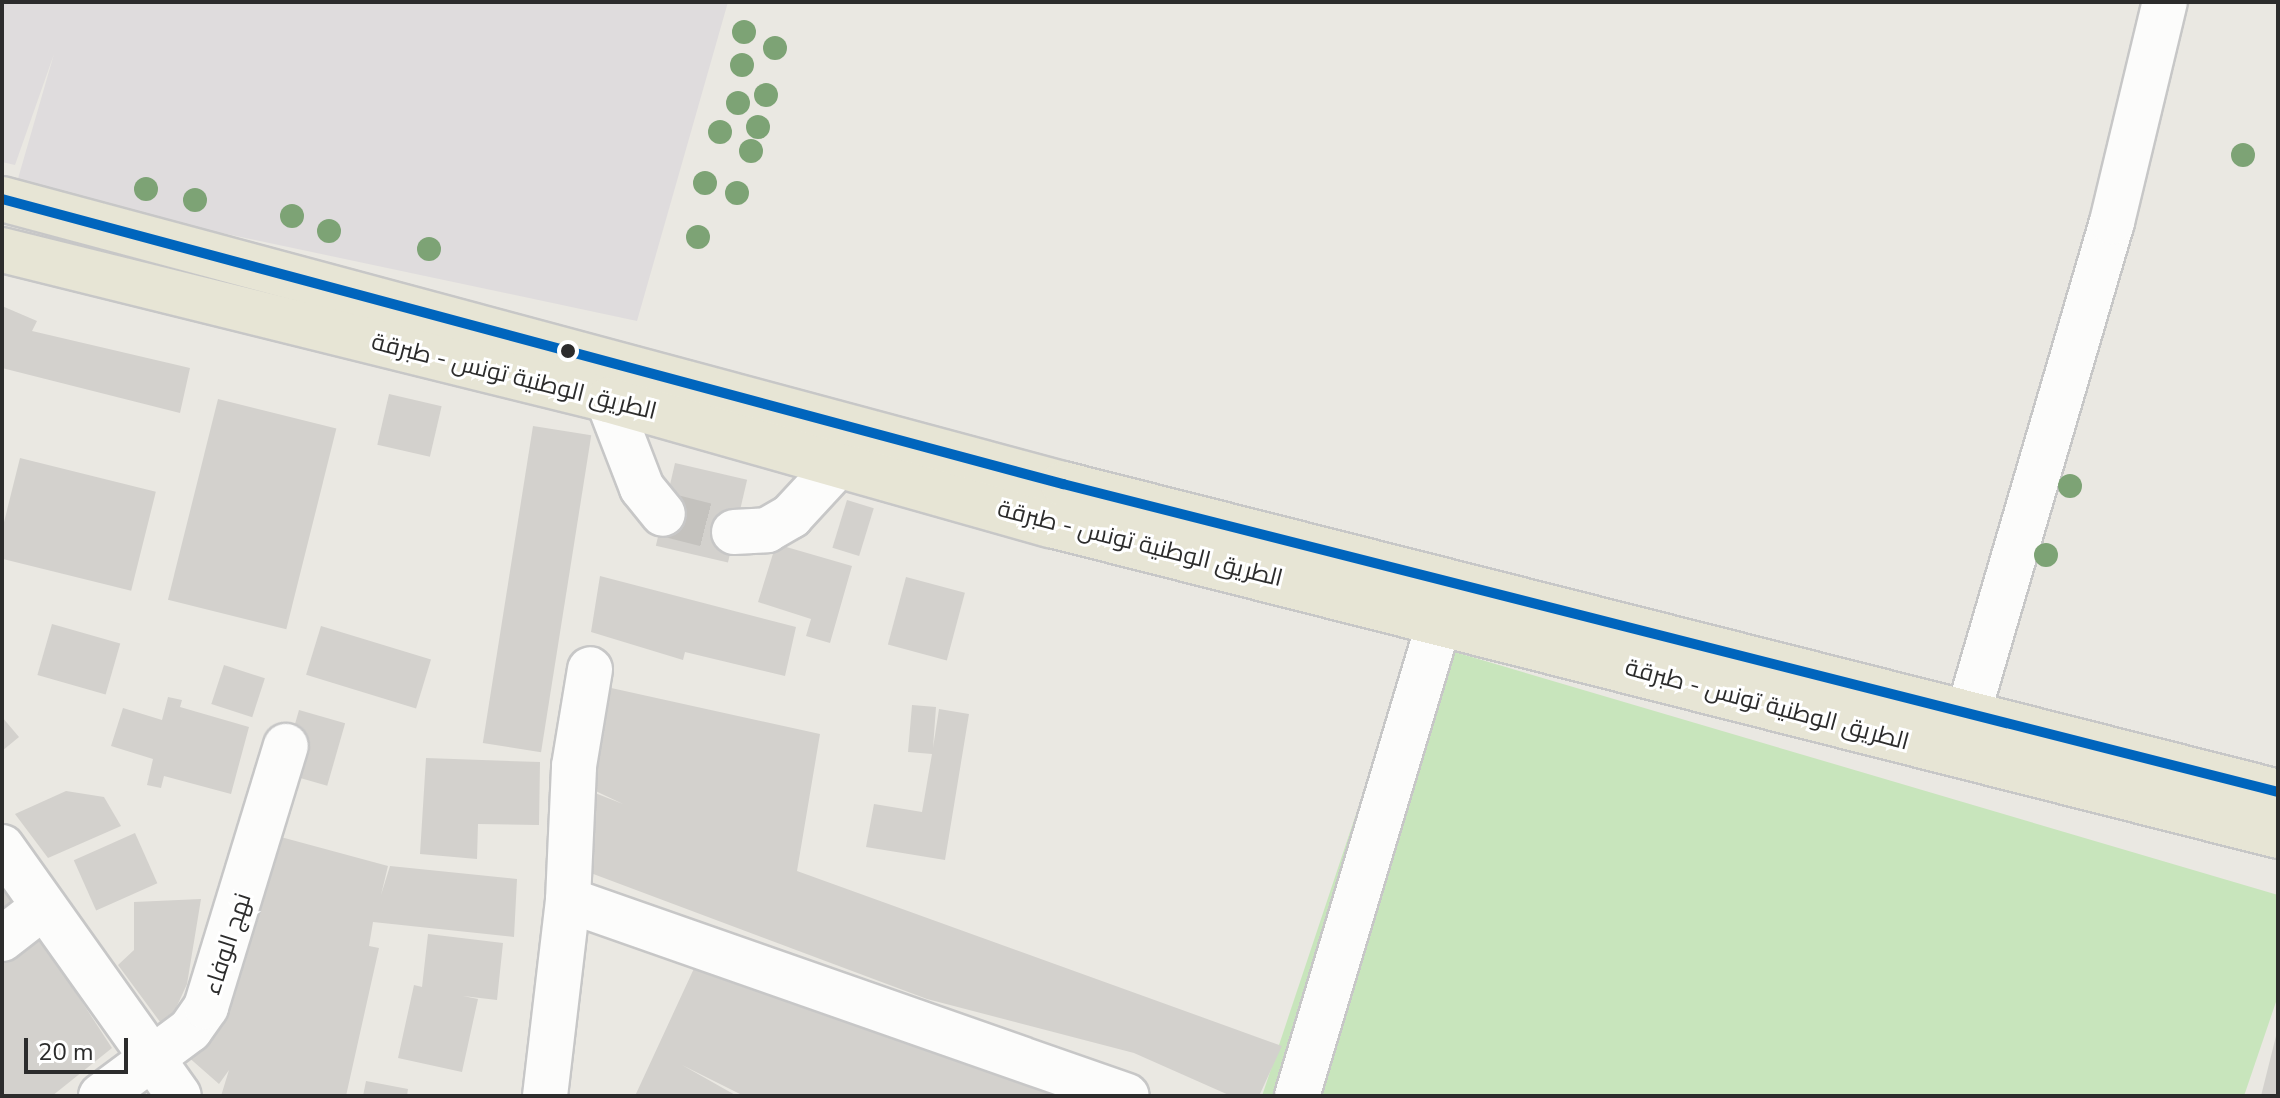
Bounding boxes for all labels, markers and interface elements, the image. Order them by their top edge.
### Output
street label: الطريق الوطنية تونس - طبرقة [368,328,660,426]
unlabelled marker [560,343,576,359]
street label: الطريق الوطنية تونس - طبرقة [994,495,1286,593]
street label: الطريق الوطنية تونس - طبرقة [1622,653,1912,757]
street label: نهج الوفاء [198,890,258,998]
scale bar [28,1022,132,1072]
text: 20 m [38,1036,94,1068]

